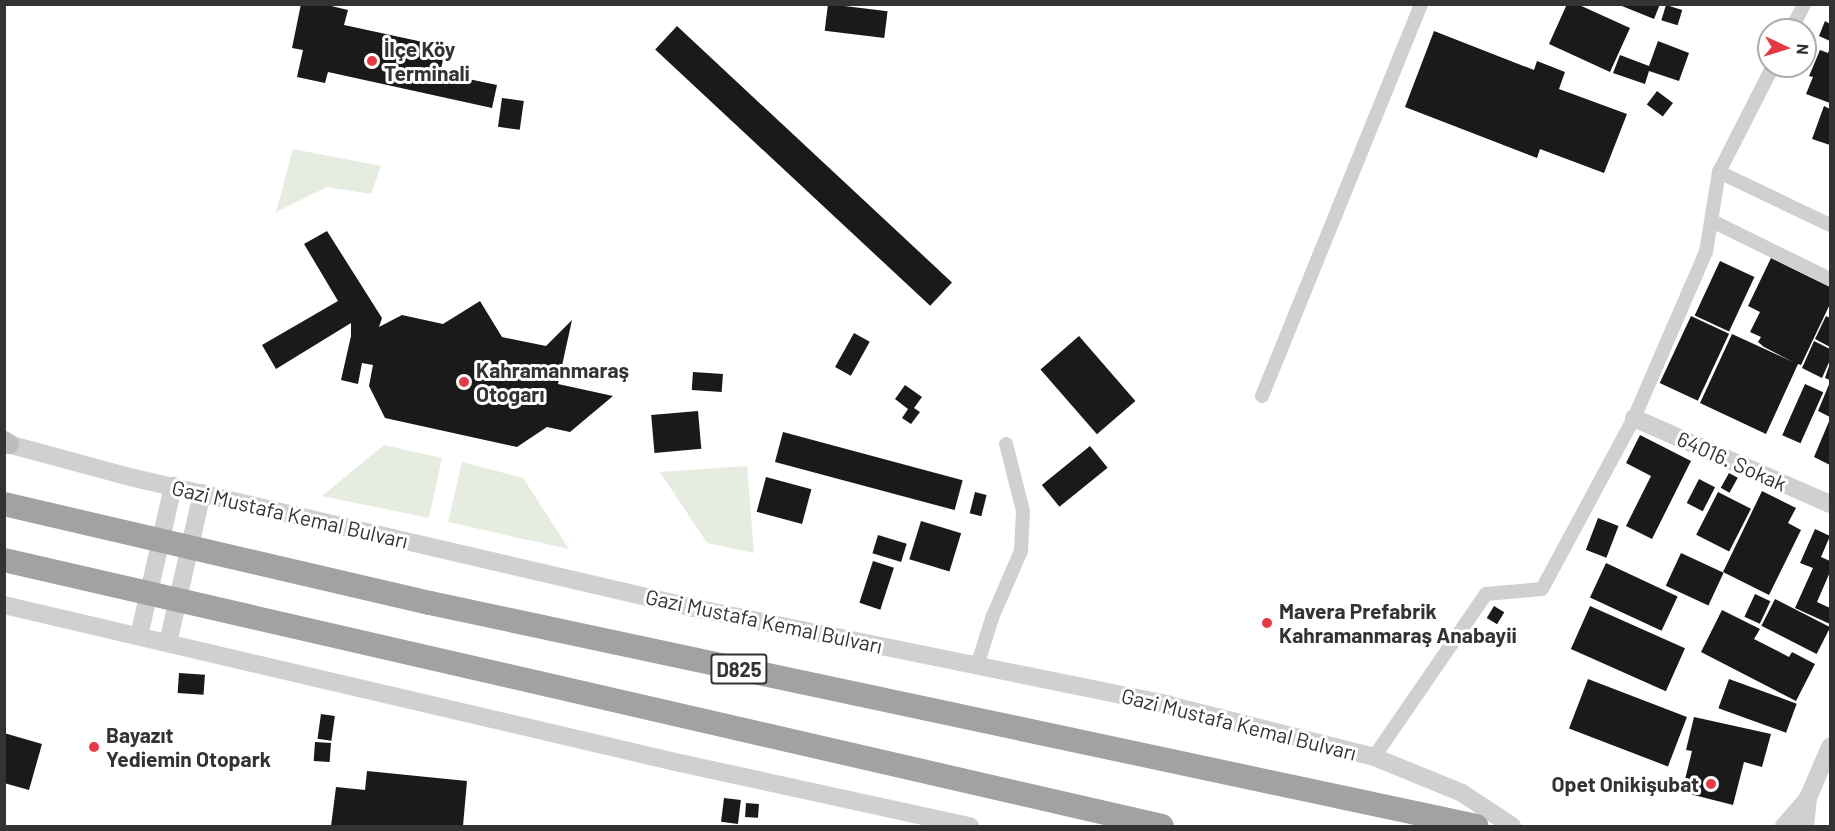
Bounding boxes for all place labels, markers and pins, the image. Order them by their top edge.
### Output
place label: İlçe Köy Terminali [384,36,470,86]
marker: İlçe Köy Terminali [365,54,379,68]
place label: Kahramanmaraş Otogarı [476,357,629,407]
marker: Kahramanmaraş Otogarı [457,375,471,389]
place label: Mavera Prefabrik Kahramanmaraş Anabayii [1279,598,1517,648]
marker: Mavera Prefabrik Kahramanmaraş Anabayii [1260,616,1274,630]
place label: Bayazıt Yediemin Otopark [106,722,271,772]
marker: Bayazıt Yediemin Otopark [87,740,101,754]
place label: Opet Onikişubat [1552,771,1699,797]
marker: Opet Onikişubat [1704,777,1718,791]

